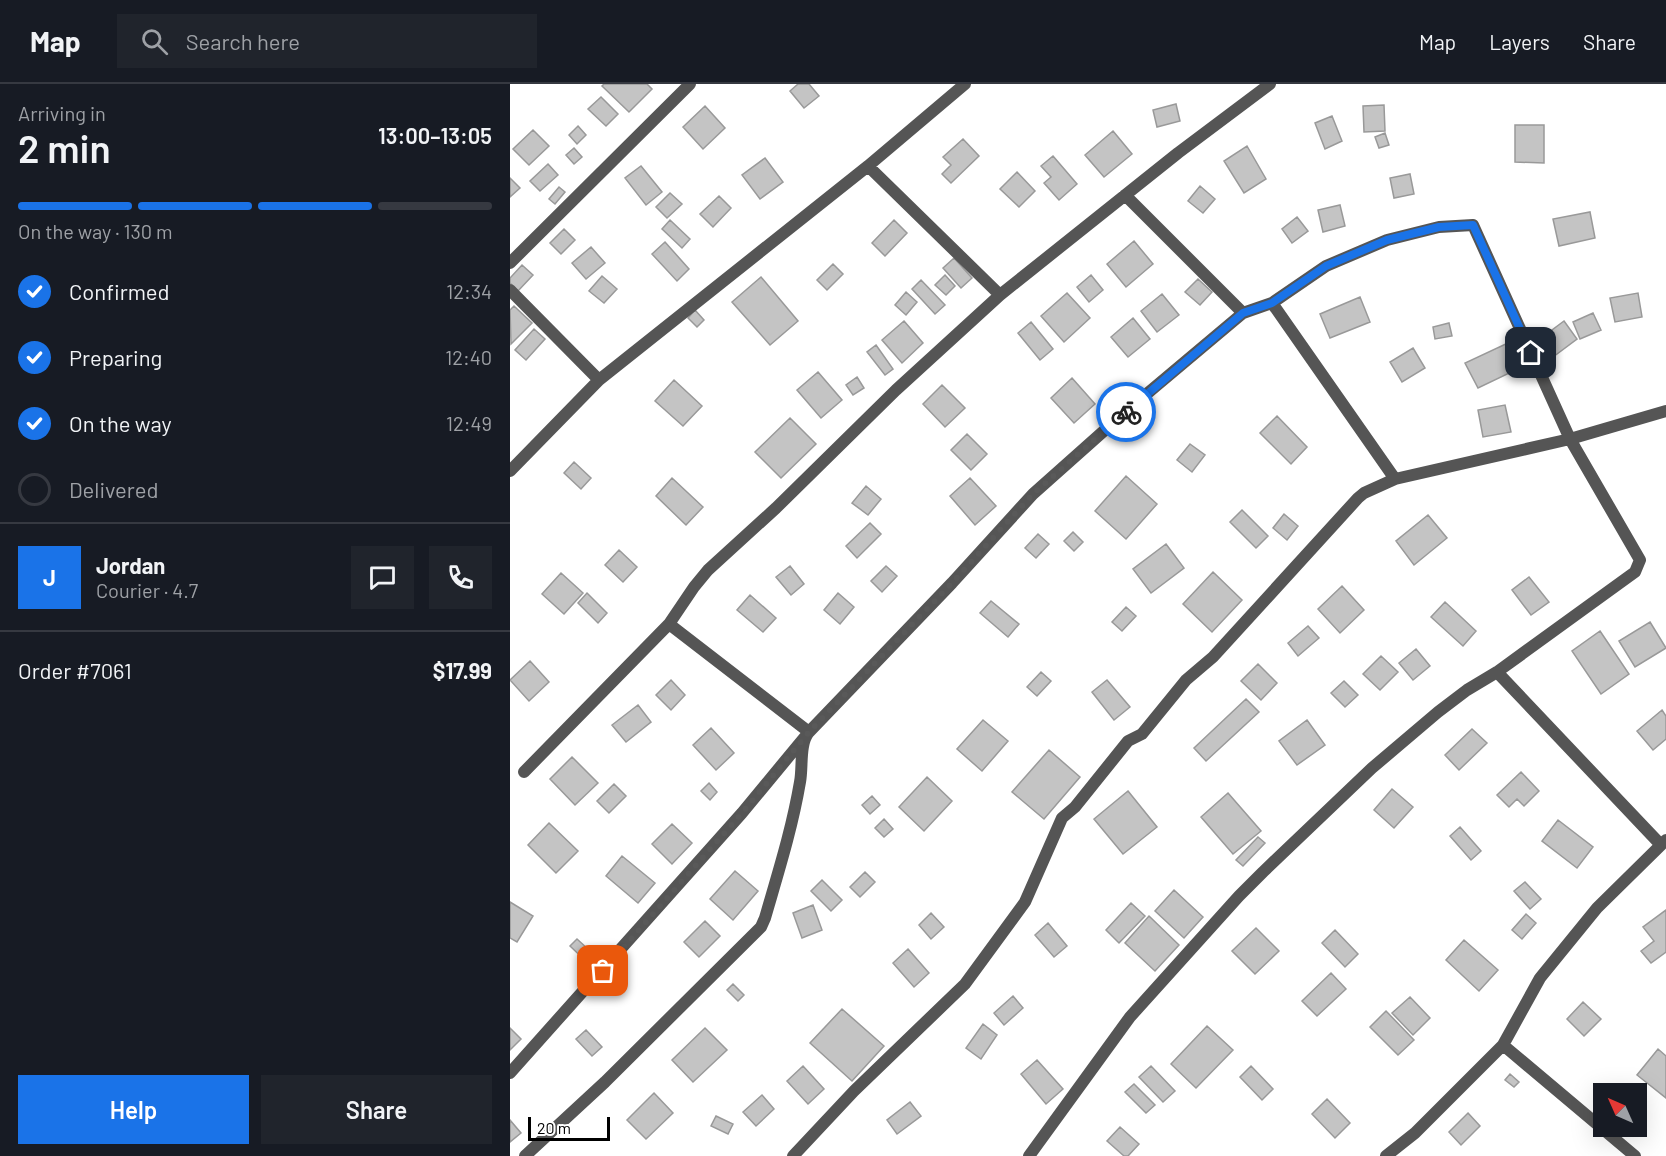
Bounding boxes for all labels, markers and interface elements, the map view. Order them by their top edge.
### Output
search box [117,14,537,68]
text: Map [30,24,81,58]
icon: search [138,25,171,58]
text: Search here [186,28,300,54]
text: Map [1419,29,1456,54]
text: Layers [1489,29,1550,54]
text: Share [1583,29,1636,54]
text: Arriving in [18,101,106,125]
text: 13:00–13:05 [378,122,492,148]
text: 2 min [18,124,111,171]
text: On the way · 130 m [18,219,173,243]
icon: check [18,275,51,308]
text: Confirmed [69,278,169,304]
text: 12:34 [446,279,492,303]
pin [1505,327,1556,378]
icon: home [1514,336,1547,369]
icon: check [18,341,51,374]
text: Preparing [69,344,162,370]
text: 12:40 [445,345,492,369]
courier [1096,382,1156,442]
icon: bike [1110,396,1143,429]
icon: check [18,407,51,440]
text: On the way [69,410,172,436]
text: 12:49 [446,411,492,435]
text: Delivered [69,476,158,502]
button: chat [351,546,414,609]
button: phone [429,546,492,609]
text: Jordan [96,552,165,578]
text: J [43,564,56,590]
text: Courier · 4.7 [96,578,198,602]
text: Order #7061 [18,657,132,683]
text: $17.99 [433,657,492,683]
pin [577,945,628,996]
icon: bag [586,954,619,987]
button: Help [18,1075,249,1144]
button: Share [261,1075,492,1144]
north arrow [1593,1083,1647,1137]
map controls [1593,1083,1647,1137]
scale bar [528,1114,610,1142]
text: 20 m [537,1118,571,1137]

